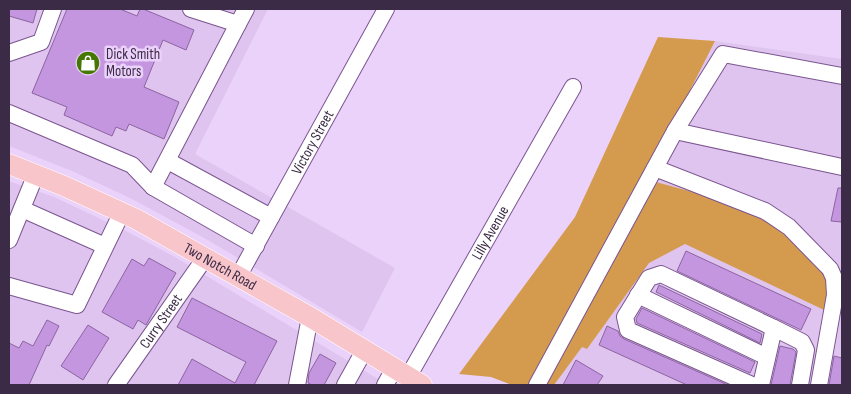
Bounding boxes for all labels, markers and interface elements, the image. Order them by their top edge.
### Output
place label: Dick Smith Motors [106,45,160,81]
shop icon: Dick Smith Motors [75,50,101,76]
street label: Victory Street [287,106,338,178]
street label: Lilly Avenue [467,202,513,263]
street label: Two Notch Road [180,238,260,294]
street label: Curry Street [135,290,187,352]

